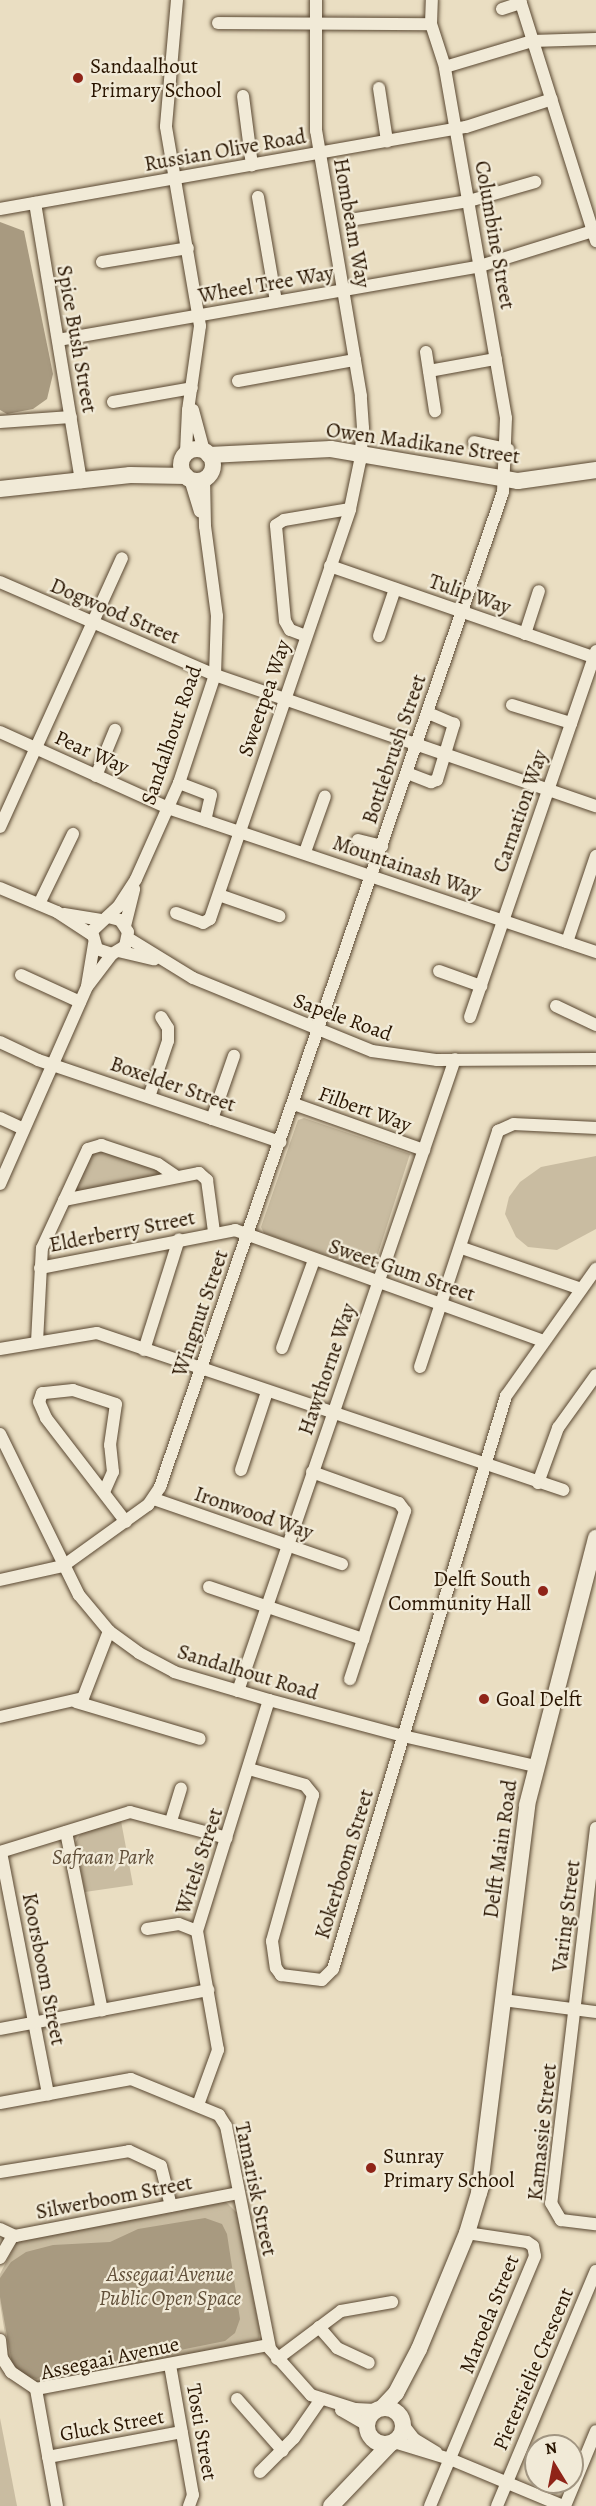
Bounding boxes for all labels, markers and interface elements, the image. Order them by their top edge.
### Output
place label: Sandaalhout Primary School [90,53,221,103]
marker: Sandaalhout Primary School [71,71,85,85]
street label: Russian Olive Road [142,123,308,177]
street label: Hombeam Way [328,156,376,290]
street label: Columbine Street [470,159,520,311]
street label: Wheel Tree Way [196,260,336,308]
street label: Spice Bush Street [52,263,102,415]
street label: Owen Madikane Street [325,417,521,469]
street label: Tulip Way [426,568,514,620]
street label: Dogwood Street [46,572,184,650]
street label: Sweetpea Way [232,636,296,760]
street label: Sandalhout Road [135,662,207,808]
street label: Bottlebrush Street [357,671,431,827]
street label: Pear Way [51,724,133,780]
street label: Carnation Way [487,746,553,876]
street label: Mountainash Way [330,830,484,904]
street label: Sapele Road [290,987,396,1047]
street label: Boxelder Street [107,1051,239,1117]
street label: Filbert Way [315,1081,415,1137]
street label: Elderberry Street [47,1205,197,1257]
street label: Sweet Gum Street [325,1233,479,1307]
street label: Wingnut Street [167,1246,233,1380]
street label: Hawthorne Way [293,1300,361,1438]
street label: Ironwood Way [191,1481,317,1545]
place label: Delft South Community Hall [388,1566,531,1616]
marker: Delft South Community Hall [536,1584,550,1598]
street label: Sandalhout Road [174,1639,322,1705]
place label: Goal Delft [496,1686,582,1712]
marker: Goal Delft [477,1692,491,1706]
street label: Delft Main Road [478,1778,522,1920]
street label: Kokerboom Street [309,1786,379,1942]
street label: Witels Street [170,1805,228,1917]
park label: Safraan Park [52,1844,154,1870]
street label: Varing Street [547,1859,585,1973]
street label: Koorsboom Street [17,1891,71,2047]
street label: Kamassie Street [522,2062,562,2202]
street label: Tamarisk Street [230,2120,282,2258]
place label: Sunray Primary School [383,2143,514,2193]
marker: Sunray Primary School [364,2161,378,2175]
street label: Silwerboom Street [34,2169,194,2225]
street label: Maroela Street [454,2251,524,2377]
park label: Assegaai Avenue Public Open Space [99,2261,241,2311]
street label: Pietersielie Crescent [487,2284,579,2454]
street label: Assegaai Avenue [39,2331,181,2385]
street label: Tosti Street [181,2382,223,2482]
street label: Gluck Street [58,2403,166,2447]
north arrow [524,2434,584,2494]
text: N [544,2436,559,2460]

